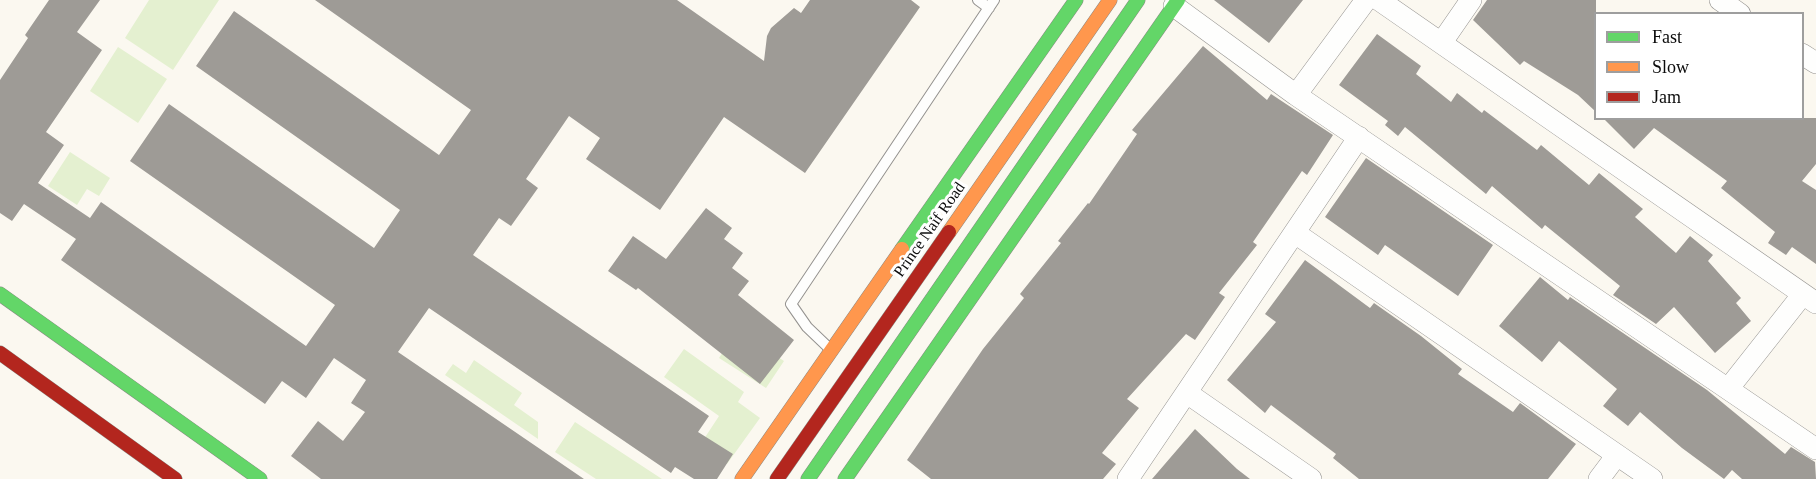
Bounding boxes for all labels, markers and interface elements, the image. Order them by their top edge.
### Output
legend [1594,12,1804,120]
text: Fast [1652,27,1682,47]
text: Slow [1652,57,1689,77]
text: Jam [1652,87,1681,107]
street label: Prince Naif Road [886,173,974,287]

